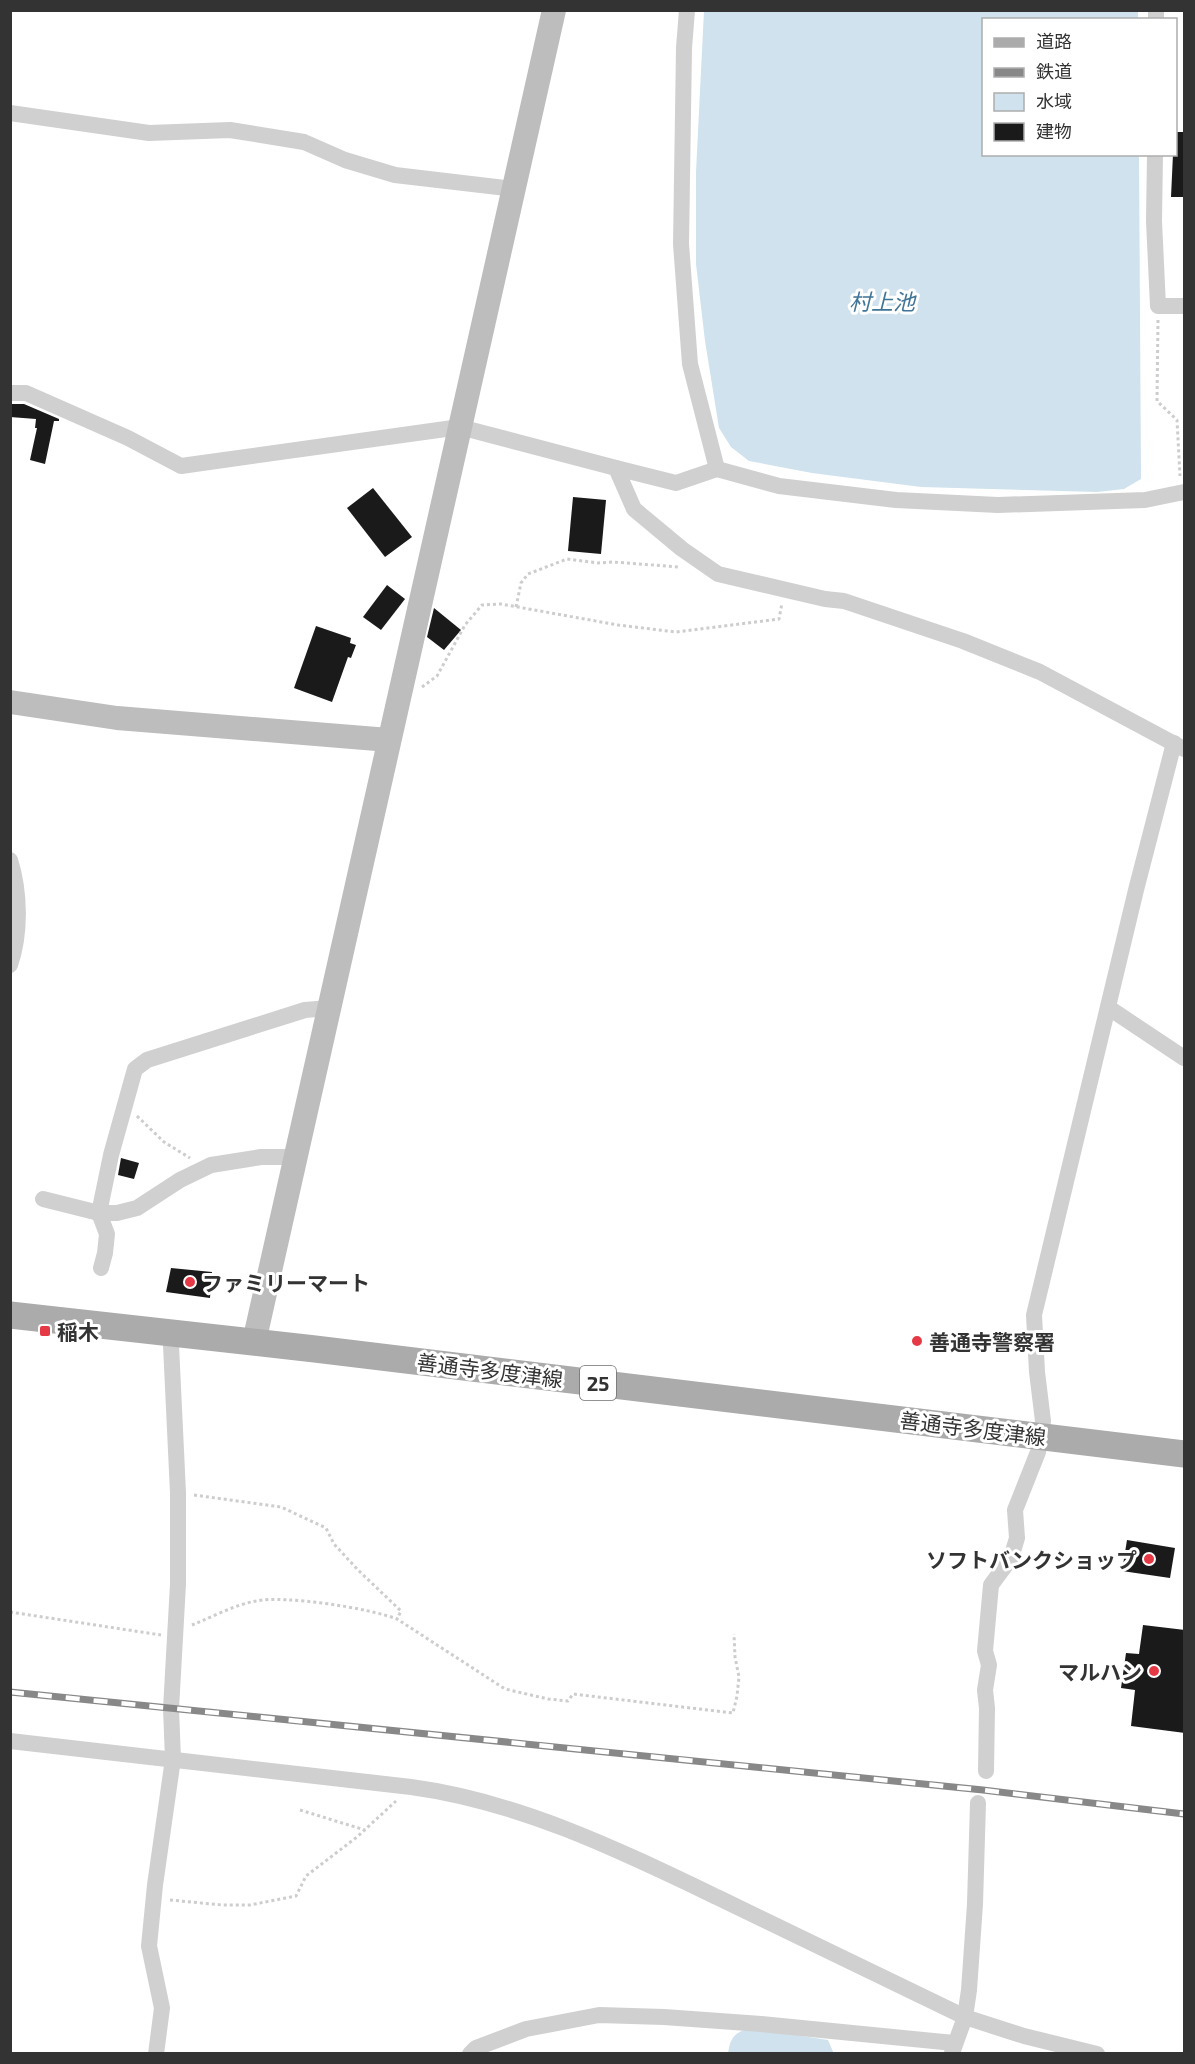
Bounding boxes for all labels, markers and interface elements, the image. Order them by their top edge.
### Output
legend [982,18,1177,156]
text: 道路 [1036,30,1072,52]
text: 鉄道 [1036,60,1072,82]
text: 水域 [1036,90,1072,112]
text: 建物 [1036,120,1072,142]
water label: 村上池 [849,288,917,314]
place label: ファミリーマート [202,1270,370,1295]
marker: ファミリーマート [183,1275,197,1289]
place label: 稲木 [57,1319,99,1344]
marker: 稲木 [38,1324,52,1338]
place label: 善通寺警察署 [929,1329,1055,1354]
marker: 善通寺警察署 [910,1334,924,1348]
street label: 善通寺多度津線 [416,1349,564,1391]
road number: 25 [580,1366,616,1400]
street label: 善通寺多度津線 [899,1407,1047,1449]
place label: ソフトバンクショップ [926,1547,1137,1572]
marker: ソフトバンクショップ [1142,1552,1156,1566]
place label: マルハン [1058,1659,1142,1684]
marker: マルハン [1147,1664,1161,1678]

